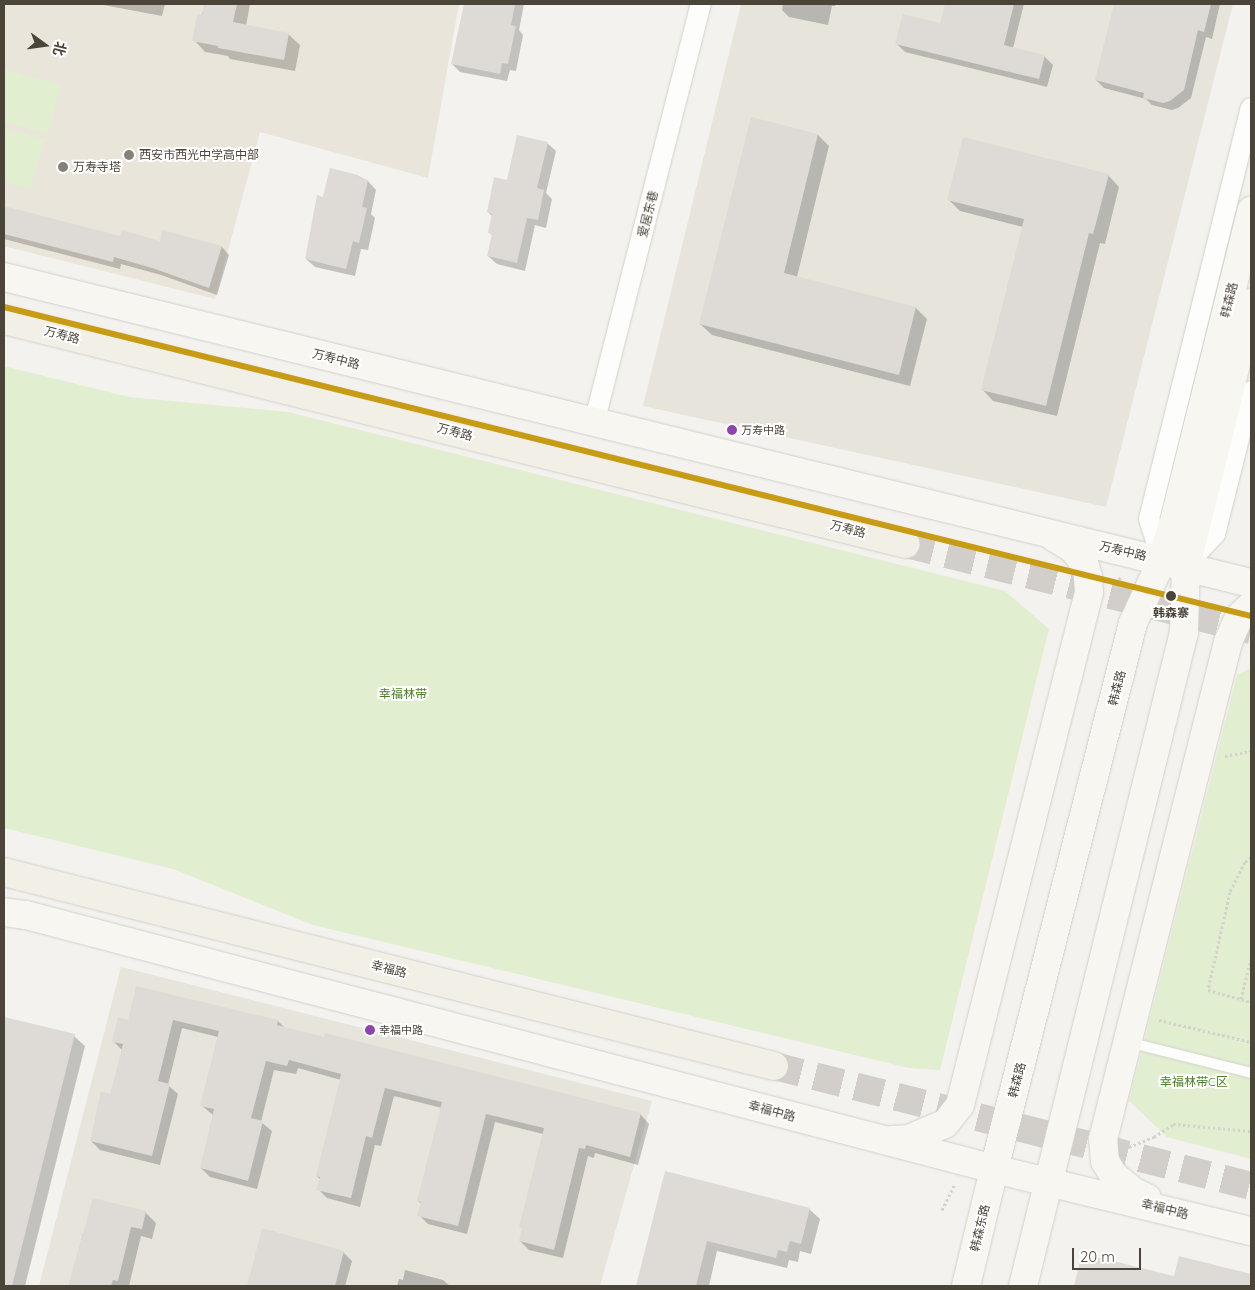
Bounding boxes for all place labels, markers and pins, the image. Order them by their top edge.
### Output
place label: 西安市西光中学高中部 [139,148,259,162]
marker: 西安市西光中学高中部 [123,149,135,161]
place label: 万寿寺塔 [73,160,121,174]
marker: 万寿寺塔 [57,161,69,173]
place label: 万寿中路 [741,423,785,437]
marker: 万寿中路 [727,425,737,435]
marker: 韩森寨 [1163,588,1179,604]
place label: 韩森寨 [1153,606,1189,620]
place label: 幸福中路 [379,1023,423,1037]
marker: 幸福中路 [365,1025,375,1035]

